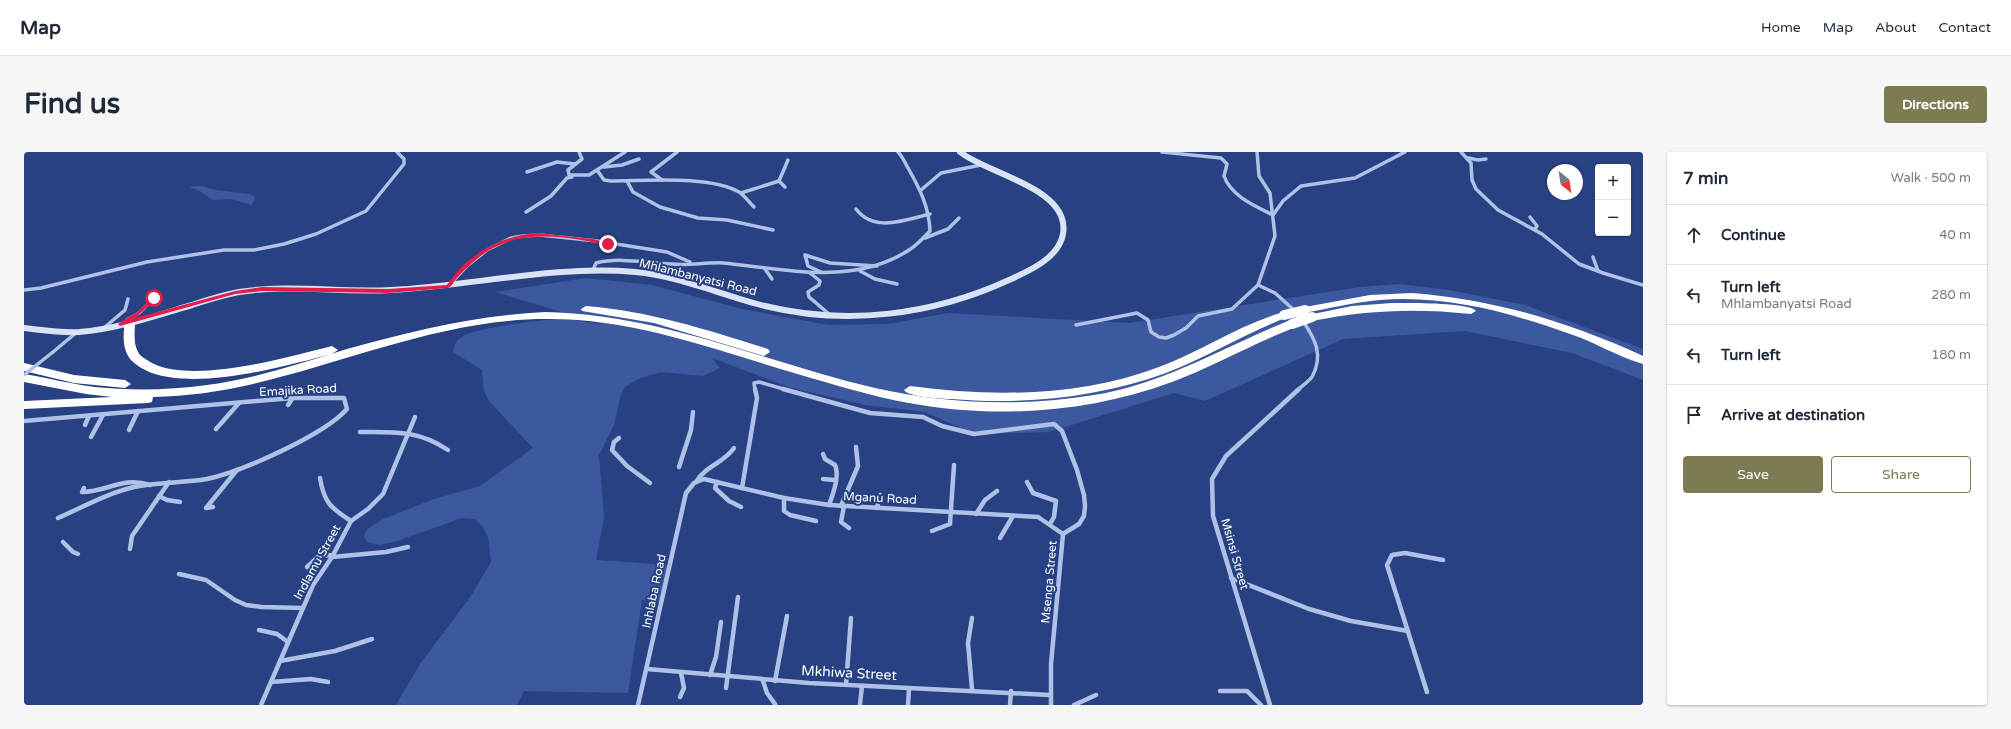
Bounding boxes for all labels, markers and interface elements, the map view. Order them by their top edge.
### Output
text: Map [20,17,61,39]
text: Home [1761,19,1801,36]
text: Map [1823,19,1853,36]
text: About [1875,19,1917,36]
text: Contact [1939,19,1991,36]
button: Directions [1884,86,1987,123]
text: Find us [24,87,120,121]
north arrow [1547,164,1583,200]
map controls [1595,164,1631,236]
button: + [1595,164,1631,200]
text: 7 min [1683,168,1728,189]
text: Walk · 500 m [1891,170,1971,186]
button: − [1595,200,1631,236]
icon: ahead [1683,224,1705,246]
text: Continue [1721,226,1785,244]
text: 40 m [1939,227,1971,243]
route end [599,235,617,253]
street label: Mhlambanyatsi Road [638,256,758,298]
text: Turn left [1721,278,1781,296]
icon: left [1683,284,1705,306]
text: 280 m [1931,287,1971,303]
route start [145,289,163,307]
text: Mhlambanyatsi Road [1721,296,1852,312]
icon: left [1683,344,1705,366]
text: Turn left [1721,346,1781,364]
text: 180 m [1931,347,1971,363]
street label: Emajika Road [259,381,337,399]
icon: arrive [1683,404,1705,426]
text: Arrive at destination [1721,406,1865,424]
button: Save [1683,456,1823,493]
button: Share [1831,456,1971,493]
street label: Mganu Road [843,489,917,507]
street label: Msinsi Street [1218,517,1252,592]
street label: Indlamu Street [291,522,344,602]
street label: Msenga Street [1038,540,1060,624]
street label: Inhlaba Road [639,553,669,629]
street label: Mkhiwa Street [801,662,898,684]

